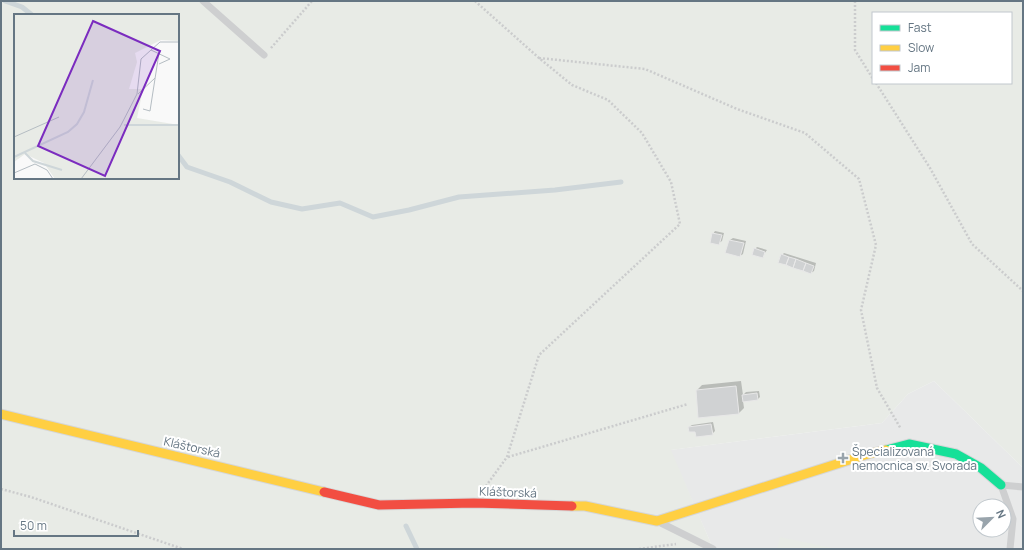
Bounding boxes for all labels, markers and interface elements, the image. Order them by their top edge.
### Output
legend [872,12,1012,84]
inset map [14,14,179,179]
text: Fast [908,19,932,36]
text: Slow [908,39,934,56]
text: Jam [908,59,930,76]
street label: Kláštorská [162,432,222,462]
place label: Špecializovaná nemocnica sv. Svorada [852,443,977,474]
marker: Špecializovaná nemocnica sv. Svorada [837,452,849,464]
street label: Kláštorská [479,483,537,501]
north arrow [972,498,1012,538]
text: N [993,507,1010,520]
scale bar [14,512,138,538]
text: 50 m [20,517,47,534]

